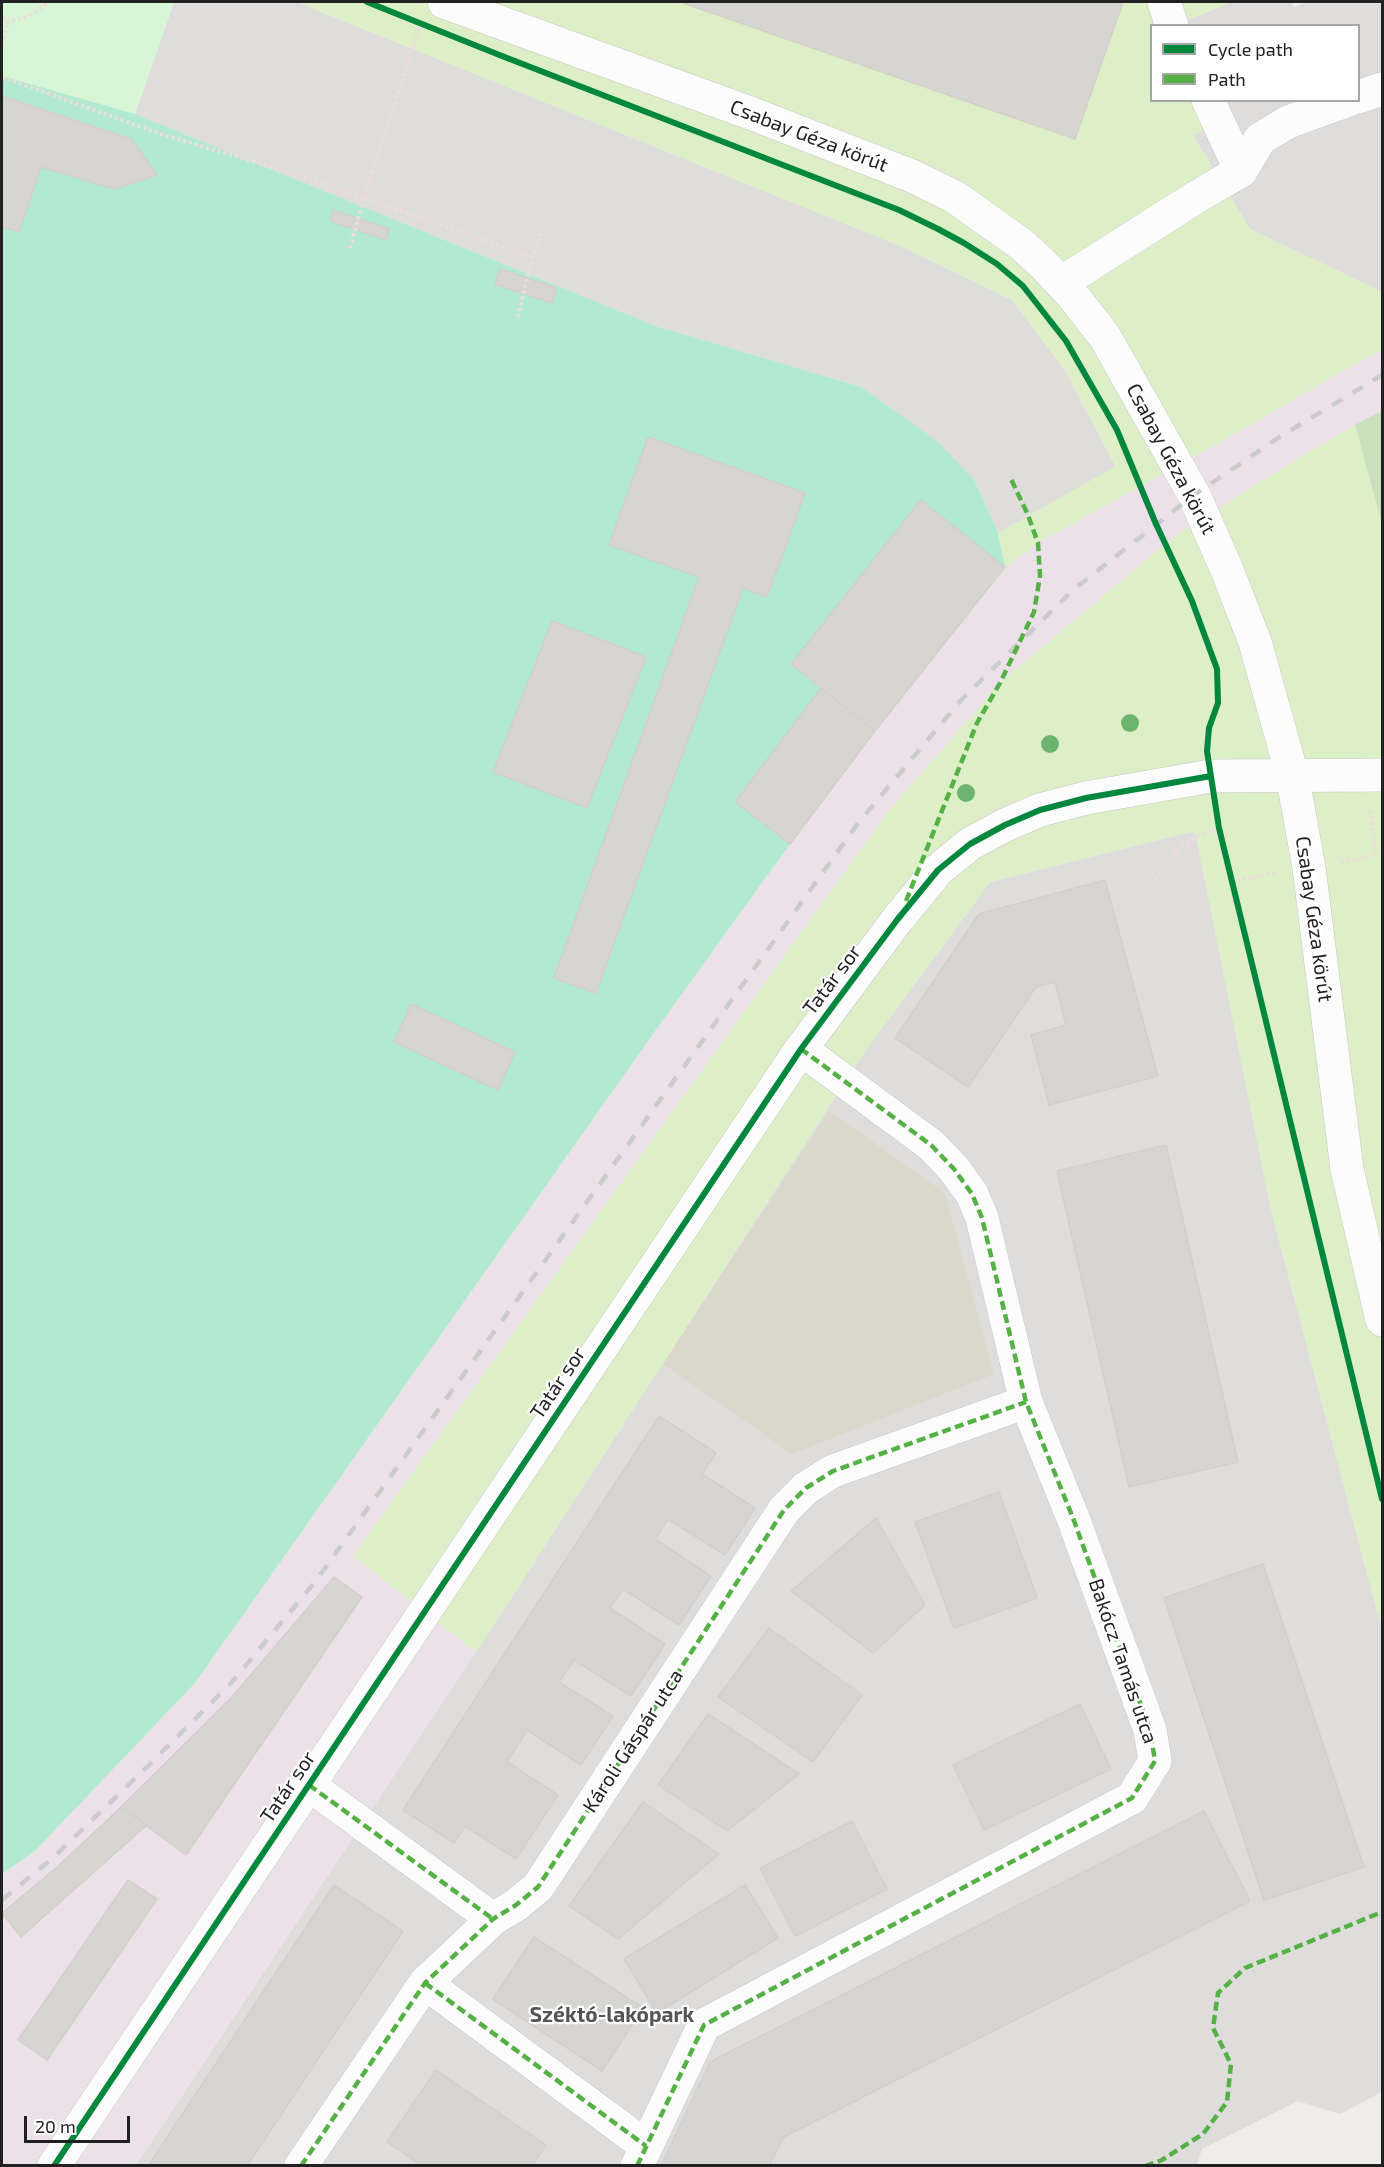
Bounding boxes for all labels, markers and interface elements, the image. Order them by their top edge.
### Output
legend [1150,24,1360,102]
text: Cycle path [1208,38,1293,60]
text: Path [1208,68,1246,90]
street label: Csabay Géza körút [727,95,891,177]
street label: Csabay Géza körút [1121,380,1221,538]
street label: Csabay Géza körút [1290,835,1338,1003]
street label: Tatár sor [798,940,866,1020]
street label: Tatár sor [525,1343,591,1423]
street label: Bakócz Tamás utca [1084,1575,1162,1747]
street label: Károli Gáspár utca [578,1665,688,1817]
street label: Tatár sor [255,1747,321,1827]
district label: Széktó-lakópark [530,2002,694,2028]
scale bar [27,2104,134,2142]
text: 20 m [35,2115,76,2137]

